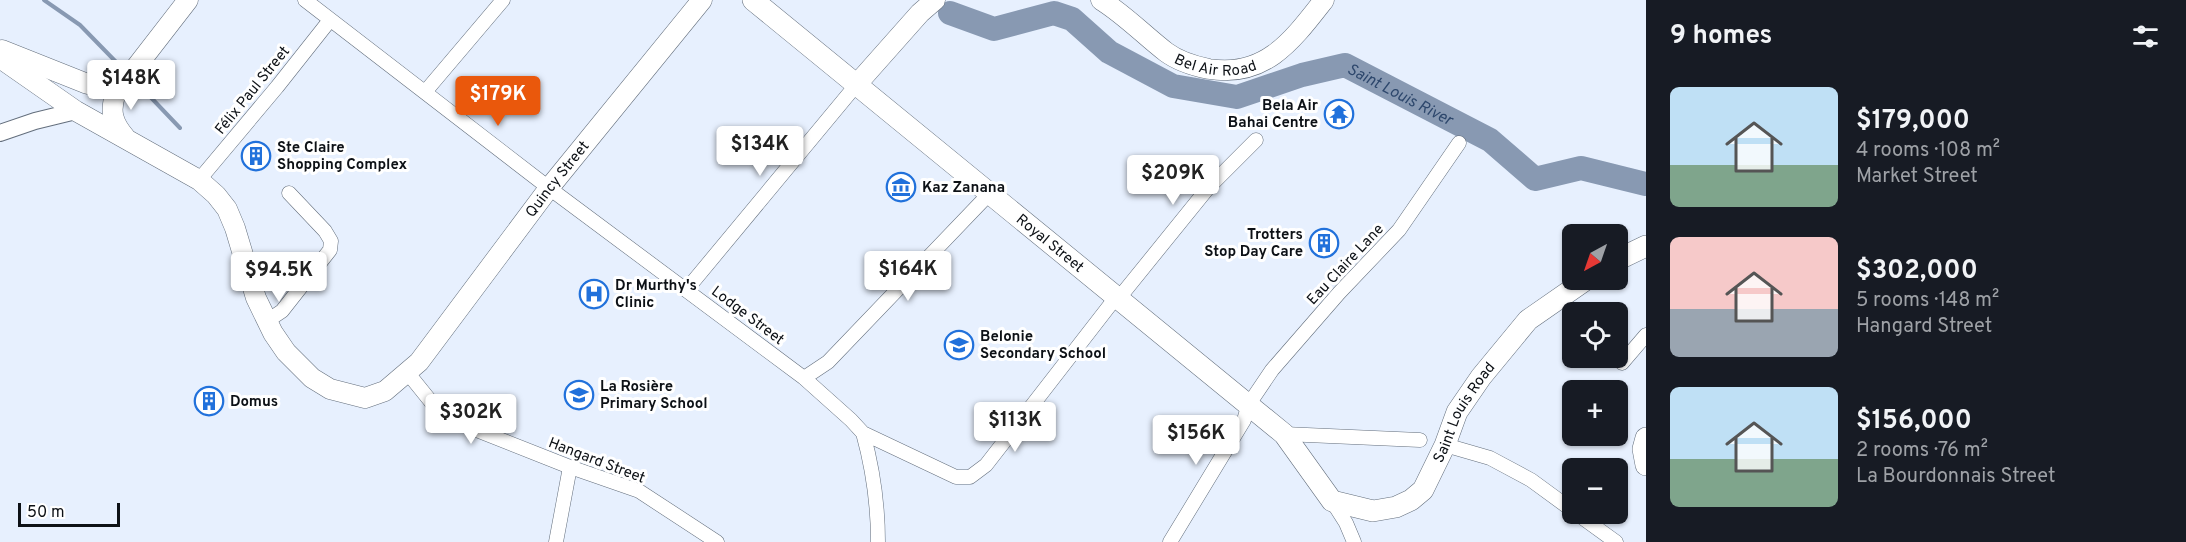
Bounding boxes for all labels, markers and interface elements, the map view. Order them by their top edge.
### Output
text: 9 homes [1670,20,1772,53]
icon: filters [2129,20,2162,53]
street label: Félix Paul Street [212,43,295,139]
street label: Bel Air Road [1171,51,1260,81]
pin: $148K [89,60,173,111]
water label: Saint Louis River [1343,60,1457,132]
text: $148K [101,66,161,92]
pin: $179K [456,76,540,127]
text: $179K [469,82,527,108]
place label: Bela Air Bahai Centre [1228,97,1319,133]
temple icon: Bela Air Bahai Centre [1323,98,1355,130]
text: $179,000 [1856,105,1970,138]
icon: home [1718,111,1790,183]
pin: $134K [718,126,802,177]
text: $134K [730,132,790,158]
street label: Quincy Street [522,138,594,222]
text: 4 rooms · 108 m² [1856,138,2000,164]
place label: Ste Claire Shopping Complex [277,139,407,175]
building icon: Ste Claire Shopping Complex [240,140,272,172]
pin: $209K [1131,155,1215,206]
text: $209K [1141,161,1205,187]
text: Market Street [1856,164,1978,190]
museum icon: Kaz Zanana [885,171,917,203]
place label: Kaz Zanana [922,179,1005,198]
street label: Royal Street [1012,211,1087,278]
street label: Eau Claire Lane [1304,220,1389,310]
north arrow [1562,224,1628,290]
map controls [1562,224,1628,524]
place label: Trotters Stop Day Care [1204,226,1303,262]
building icon: Trotters Stop Day Care [1308,227,1340,259]
pin: $164K [866,251,950,302]
pin: $94.5K [230,252,328,303]
text: $302,000 [1856,255,1978,288]
text: $164K [878,257,938,283]
text: $94.5K [245,258,313,284]
icon: home [1718,261,1790,333]
place label: Dr Murthy's Clinic [615,277,697,313]
hospital icon: Dr Murthy's Clinic [578,278,610,310]
street label: Lodge Street [707,283,787,350]
text: 5 rooms · 148 m² [1856,288,1999,314]
button: locate [1562,302,1628,368]
text: Hangard Street [1856,314,1992,340]
place label: Belonie Secondary School [980,328,1106,364]
school or university icon: Belonie Secondary School [943,329,975,361]
street label: Saint Louis Road [1430,359,1500,466]
place label: La Rosière Primary School [600,378,708,414]
school or university icon: La Rosière Primary School [563,379,595,411]
button: + [1562,380,1628,446]
building icon: Domus [193,385,225,417]
place label: Domus [230,393,278,412]
pin: $302K [429,394,513,445]
text: $302K [439,400,503,426]
pin: $113K [973,402,1057,453]
text: $156,000 [1856,405,1972,438]
text: $113K [988,408,1042,434]
icon: home [1718,411,1790,483]
pin: $156K [1154,415,1238,466]
text: $156K [1167,421,1225,447]
street label: Hangard Street [545,434,648,489]
text: 2 rooms · 76 m² [1856,438,1988,464]
button: − [1562,458,1628,524]
text: La Bourdonnais Street [1856,464,2055,490]
scale bar [18,500,120,528]
text: 50 m [27,503,65,523]

